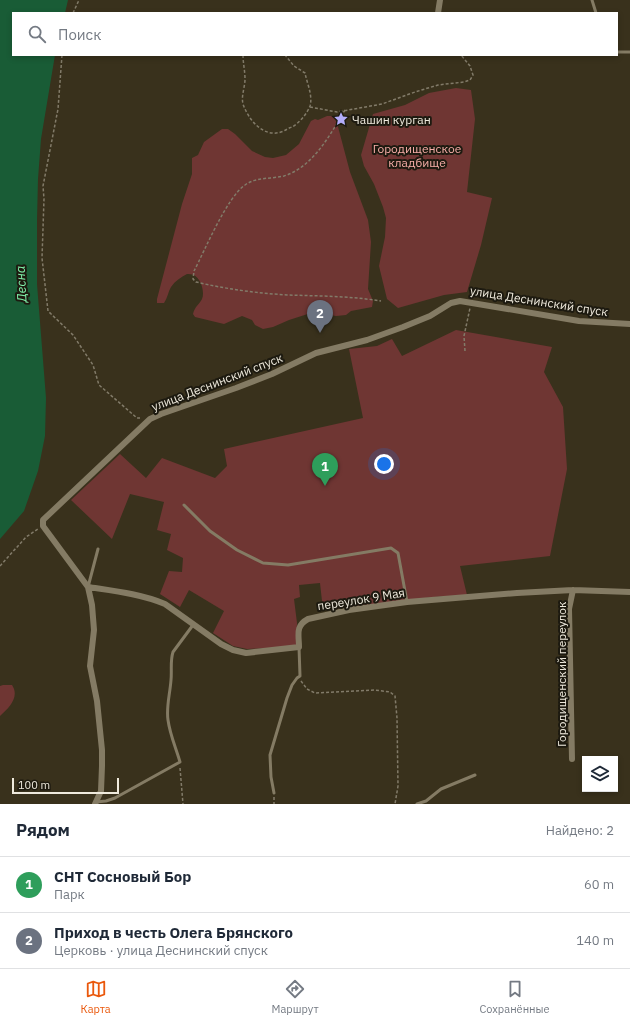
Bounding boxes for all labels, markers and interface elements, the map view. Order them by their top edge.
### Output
search box [12,12,618,56]
icon: search [26,23,48,45]
text: Поиск [58,25,101,44]
place icon: Чашин курган [333,111,349,127]
place label: Чашин курган [352,112,431,127]
park label: Городищенское кладбище [373,141,462,170]
water label: Десна [12,265,31,304]
street label: улица Деснинский спуск [469,283,609,319]
pin: 2 [307,300,333,333]
street label: улица Деснинский спуск [149,350,285,414]
pin: 1 [312,453,338,486]
your location [374,454,394,474]
street label: переулок 9 Мая [316,585,406,613]
street label: Городищенский переулок [554,601,569,747]
map controls [582,756,618,792]
button: layers [582,756,618,792]
scale bar [12,776,119,795]
text: 100 m [18,778,50,792]
text: Рядом [16,819,70,841]
text: Найдено: 2 [546,822,614,839]
text: СНТ Сосновый Бор [54,867,191,886]
text: 1 [25,876,33,893]
text: 60 m [584,876,614,893]
text: Парк [54,886,85,903]
text: Приход в честь Олега Брянского [54,923,293,942]
text: 2 [25,932,33,949]
text: 140 m [576,932,614,949]
text: Церковь · улица Деснинский спуск [54,942,268,959]
tab: Карта [80,978,111,1016]
tab: Маршрут [272,978,319,1016]
tab: Сохранённые [479,978,550,1016]

